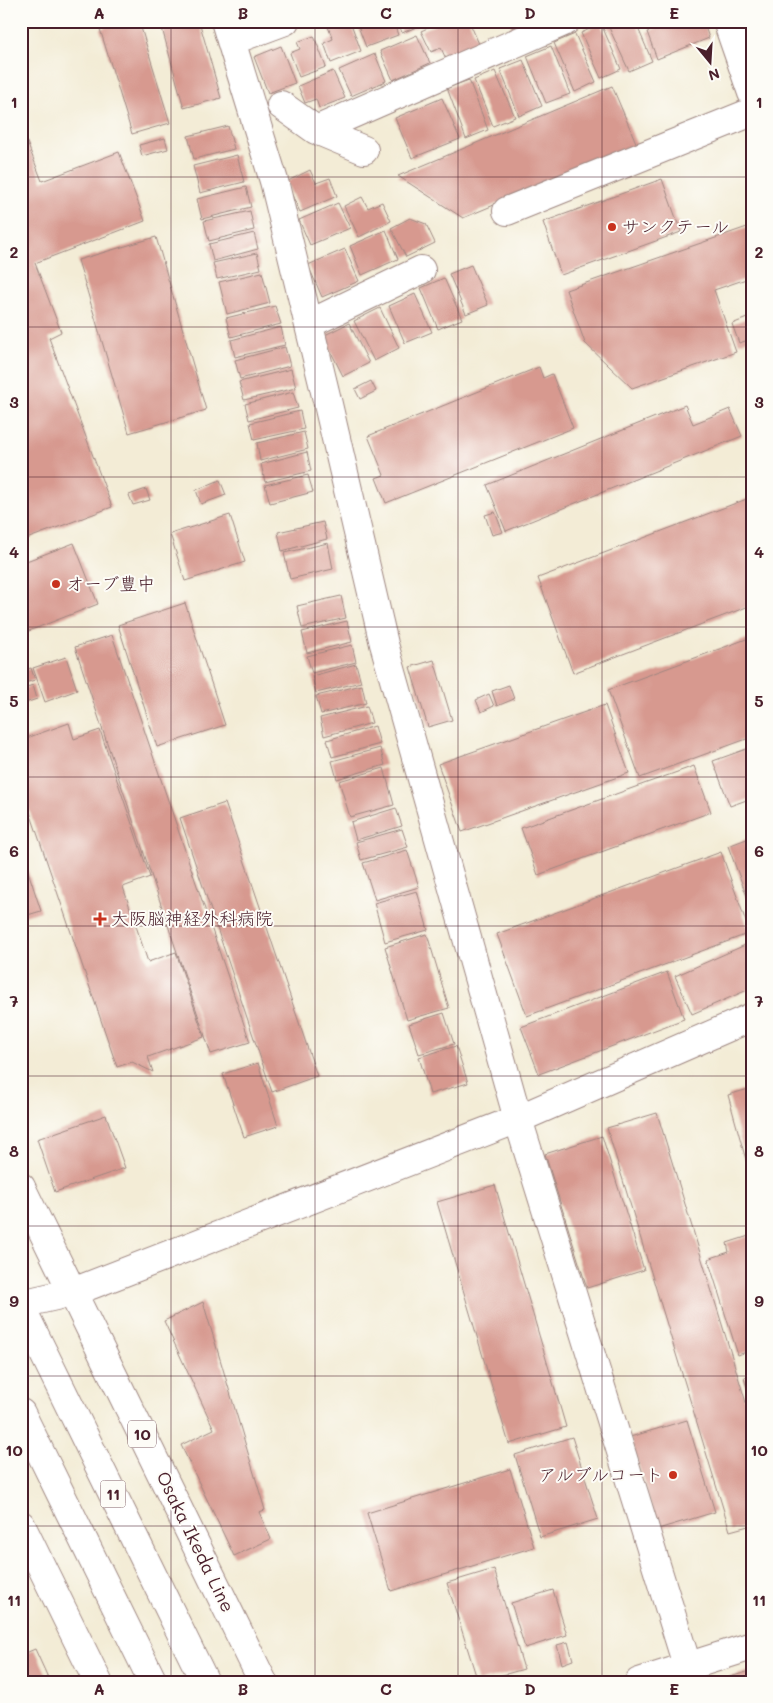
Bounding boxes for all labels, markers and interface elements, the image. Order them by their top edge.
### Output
text: A [93,2,105,23]
text: B [238,2,248,23]
text: C [380,2,392,23]
text: D [524,2,536,23]
text: E [669,2,679,23]
north arrow [686,38,736,88]
text: N [706,64,722,86]
text: 1 [10,91,18,112]
text: 1 [755,91,763,112]
place label: サンクテール [622,214,729,238]
marker: サンクテール [606,221,618,233]
text: 2 [10,241,19,262]
text: 2 [755,241,764,262]
text: 3 [9,391,19,412]
text: 3 [754,391,764,412]
text: 4 [9,541,19,562]
text: 4 [754,541,764,562]
place label: オーブ豊中 [66,571,155,595]
marker: オーブ豊中 [50,578,62,590]
text: 5 [9,690,19,711]
text: 5 [754,690,764,711]
text: 6 [9,840,19,861]
text: 6 [754,840,764,861]
place label: 大阪脳神経外科病院 [111,906,273,930]
marker: 大阪脳神経外科病院 [93,912,107,926]
text: 7 [10,990,19,1011]
text: 7 [755,990,764,1011]
text: 8 [9,1140,19,1161]
text: 8 [754,1140,764,1161]
text: 9 [9,1290,19,1311]
text: 9 [754,1290,764,1311]
road number: 10 [128,1420,156,1448]
text: 10 [5,1439,23,1460]
text: 10 [750,1439,768,1460]
place label: アルブルコート [539,1462,663,1486]
street label: Osaka Ikeda Line [151,1467,240,1616]
marker: アルブルコート [667,1469,679,1481]
road number: 11 [100,1480,126,1508]
text: 11 [7,1589,21,1610]
text: 11 [752,1589,766,1610]
text: A [93,1678,105,1699]
text: B [238,1678,248,1699]
text: C [380,1678,392,1699]
text: D [524,1678,536,1699]
text: E [669,1678,679,1699]

